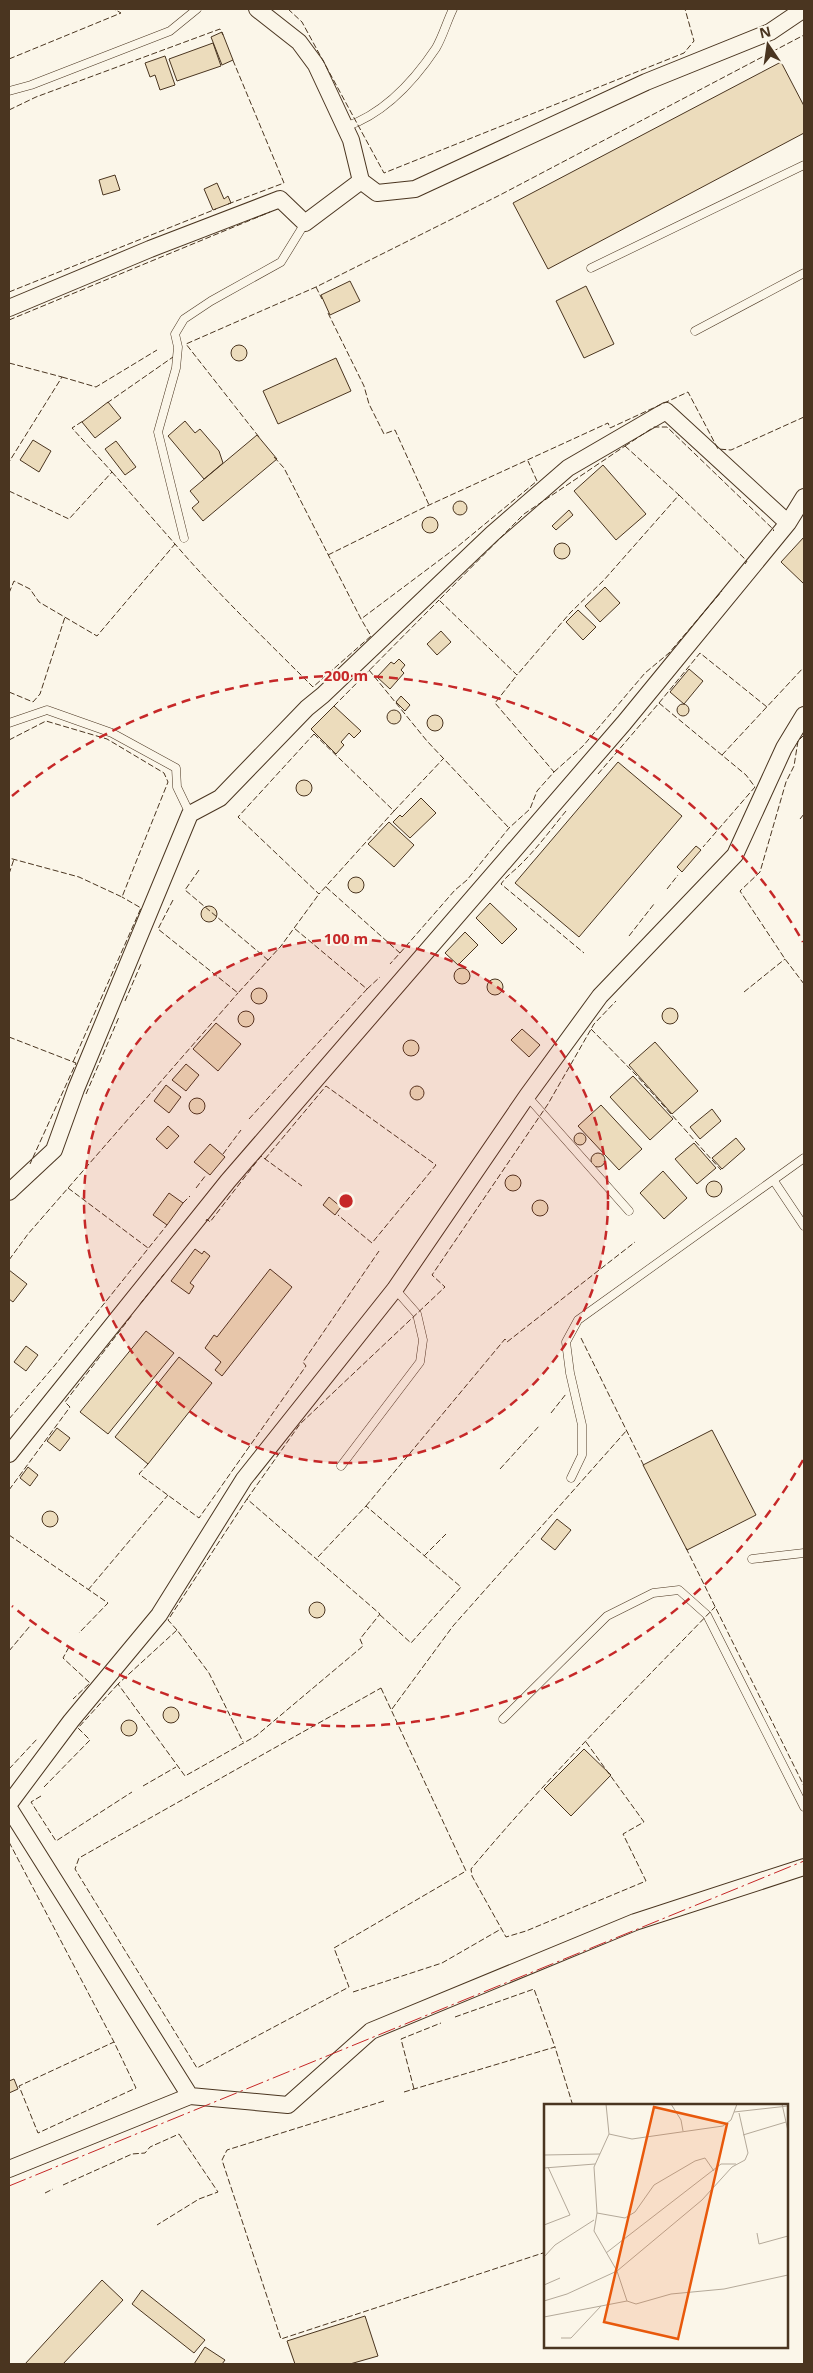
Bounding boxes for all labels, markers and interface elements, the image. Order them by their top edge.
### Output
north arrow [743,20,793,70]
text: N [757,21,773,42]
text: 200 m [324,665,368,685]
text: 100 m [324,928,368,948]
centre of rings [337,1192,355,1210]
inset map [544,2104,788,2348]

